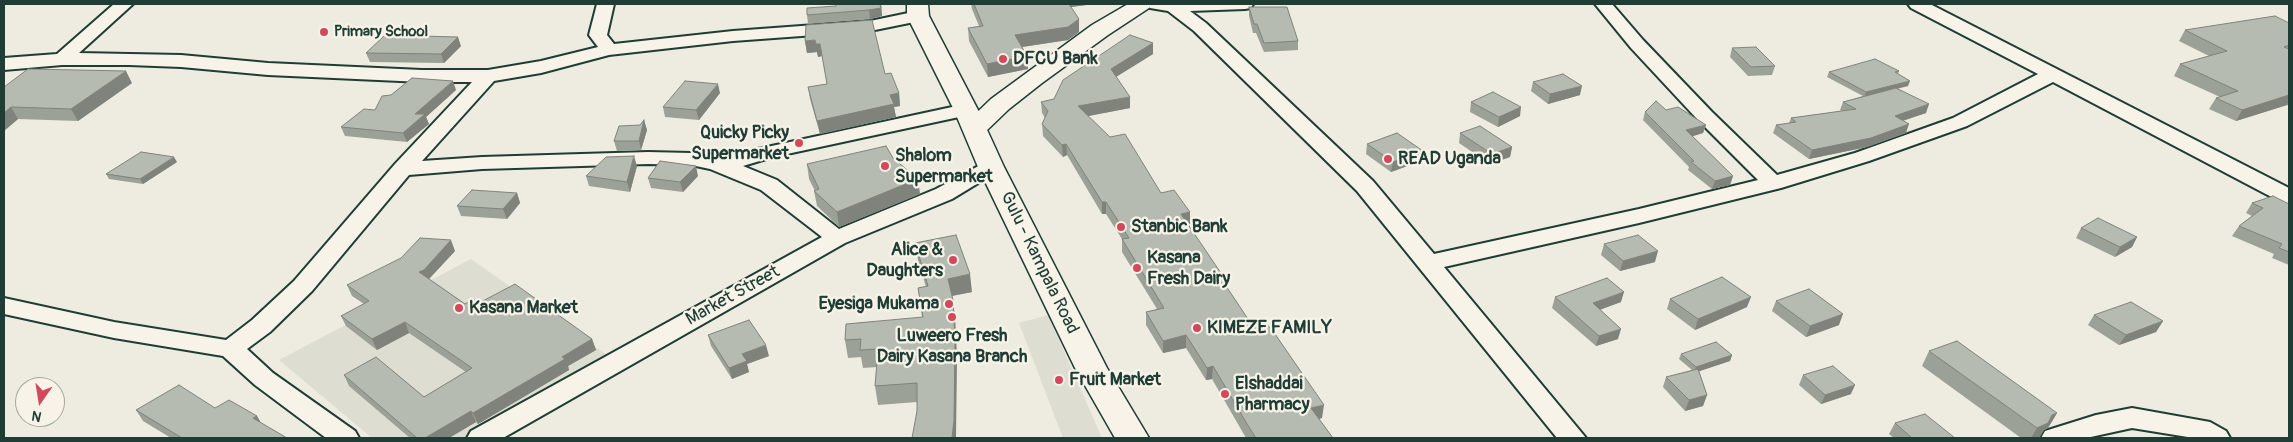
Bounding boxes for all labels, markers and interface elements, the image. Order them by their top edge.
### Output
place label: Primary School [334,23,428,41]
marker: Primary School [318,26,330,38]
place label: DFCU Bank [1013,48,1098,70]
marker: DFCU Bank [997,53,1009,65]
place label: Quicky Picky Supermarket [691,122,789,164]
marker: Quicky Picky Supermarket [793,137,805,149]
place label: Shalom Supermarket [895,145,993,188]
place label: READ Uganda [1398,148,1501,170]
marker: READ Uganda [1382,153,1394,165]
marker: Shalom Supermarket [879,160,891,172]
street label: Gulu - Kampala Road [995,188,1083,338]
place label: Stanbic Bank [1131,216,1228,238]
marker: Stanbic Bank [1115,221,1127,233]
place label: Alice & Daughters [866,239,943,282]
place label: Kasana Fresh Dairy [1147,247,1230,290]
marker: Alice & Daughters [947,254,959,266]
street label: Market Street [682,261,784,331]
marker: Kasana Fresh Dairy [1131,262,1143,274]
place label: Eyesiga Mukama [818,293,939,315]
place label: Kasana Market [469,297,578,319]
marker: Eyesiga Mukama [943,298,955,310]
marker: Kasana Market [453,302,465,314]
marker: Luweero Fresh Dairy Kasana Branch [946,311,958,323]
place label: KIMEZE FAMILY [1207,317,1332,339]
marker: KIMEZE FAMILY [1191,322,1203,334]
place label: Luweero Fresh Dairy Kasana Branch [877,325,1027,368]
place label: Fruit Market [1069,369,1161,391]
place label: Elshaddai Pharmacy [1235,373,1309,416]
marker: Fruit Market [1053,374,1065,386]
north arrow [15,377,65,427]
marker: Elshaddai Pharmacy [1219,388,1231,400]
text: N [30,407,43,425]

